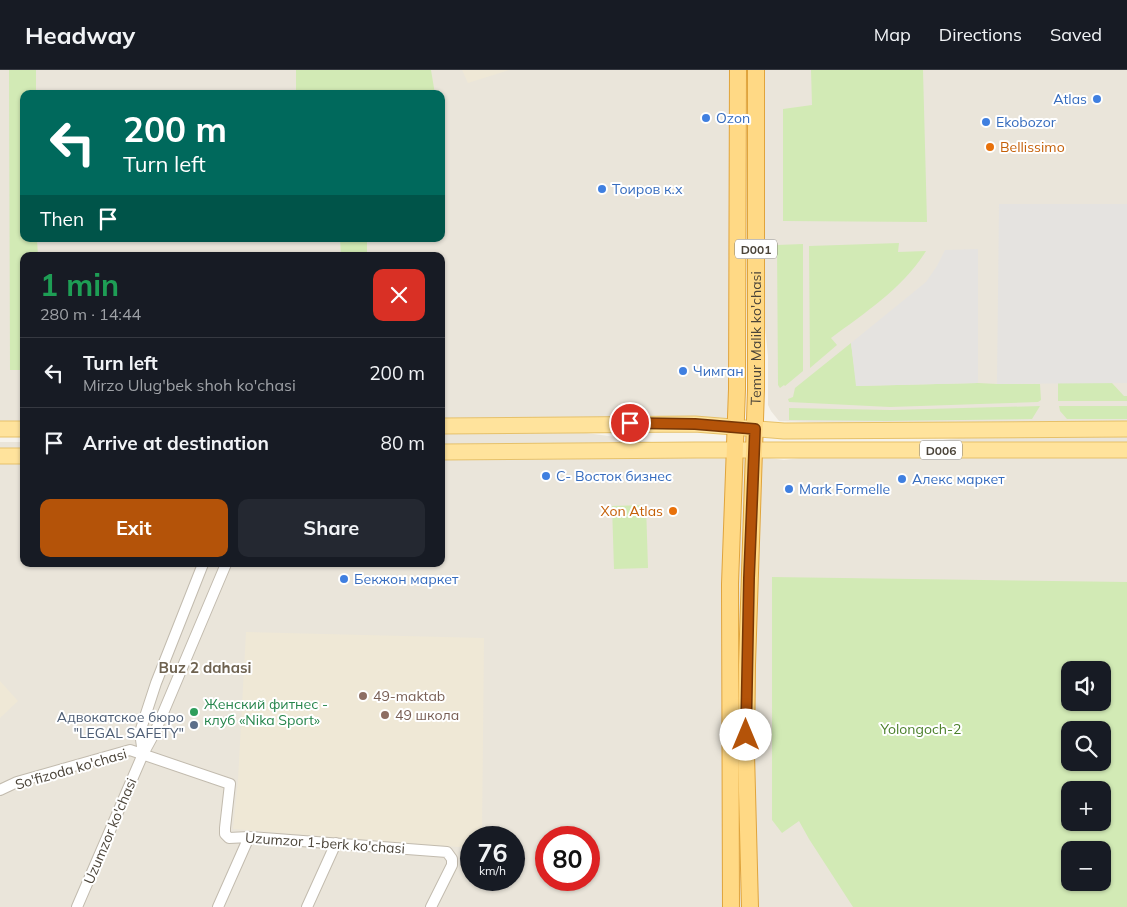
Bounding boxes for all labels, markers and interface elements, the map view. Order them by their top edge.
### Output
text: Headway [25,20,135,50]
text: Map [874,23,911,46]
text: Directions [939,23,1022,46]
text: Saved [1050,23,1102,46]
place label: Atlas [1053,90,1087,108]
marker: Atlas [1091,93,1103,105]
text: 200 m [123,107,227,151]
place label: Ozon [716,109,750,127]
icon: left [40,110,105,175]
marker: Ozon [700,112,712,124]
place label: Ekobozor [996,113,1057,131]
marker: Ekobozor [980,116,992,128]
place label: Bellissimo [1000,138,1065,156]
marker: Bellissimo [984,141,996,153]
text: Turn left [123,150,206,178]
place label: Тоиров к.х [612,180,683,198]
marker: Тоиров к.х [596,183,608,195]
icon: arrive [94,205,122,233]
text: Then [40,207,84,231]
road number: D001 [735,240,777,258]
text: 1 min [40,266,119,304]
button: close [373,269,425,321]
street label: Temur Malik ko'chasi [746,271,765,406]
text: 280 m · 14:44 [40,304,141,324]
text: Turn left [83,351,158,375]
icon: left [40,359,68,387]
text: 200 m [369,361,425,385]
place label: Чимган [693,362,744,380]
marker: Чимган [677,365,689,377]
text: Mirzo Ulug'bek shoh ko'chasi [83,375,296,395]
pin [609,402,651,444]
icon: arrive [616,409,644,437]
icon: arrive [40,429,68,457]
text: Arrive at destination [83,431,269,455]
text: 80 m [381,431,425,455]
road number: D006 [920,440,962,460]
place label: С- Восток бизнес [556,467,672,485]
marker: С- Восток бизнес [540,470,552,482]
place label: Алекс маркет [912,470,1005,488]
marker: Алекс маркет [896,473,908,485]
place label: Mark Formelle [799,480,890,498]
marker: Mark Formelle [783,483,795,495]
button: Exit [40,499,228,557]
button: Share [238,499,425,557]
place label: Xon Atlas [600,502,663,520]
marker: Xon Atlas [667,505,679,517]
place label: Бекжон маркет [354,570,459,588]
marker: Бекжон маркет [338,573,350,585]
district label: Buz 2 dahasi [159,658,251,677]
map controls [1061,661,1111,891]
button: sound [1061,661,1111,711]
place label: 49-maktab [373,687,445,705]
marker: 49-maktab [357,690,369,702]
place label: Женский фитнес - клуб «Nika Sport» [204,695,328,729]
marker: Женский фитнес - клуб «Nika Sport» [188,706,200,718]
place label: 49 школа [395,706,459,724]
place label: Адвокатское бюро "LEGAL SAFETY" [57,708,184,742]
position arrow [719,708,771,760]
marker: 49 школа [379,709,391,721]
marker: Адвокатское бюро "LEGAL SAFETY" [188,719,200,731]
park label: Yolongoch-2 [880,720,961,738]
button: search [1061,721,1111,771]
street label: So'fizoda ko'chasi [13,744,129,794]
street label: Uzumzor ko'chasi [80,775,140,887]
button: + [1061,781,1111,831]
speed limit sign: 80 [535,826,600,891]
street label: Uzumzor 1-berk ko'chasi [245,828,405,858]
text: 76 [477,837,508,868]
button: − [1061,841,1111,891]
text: km/h [479,863,506,878]

